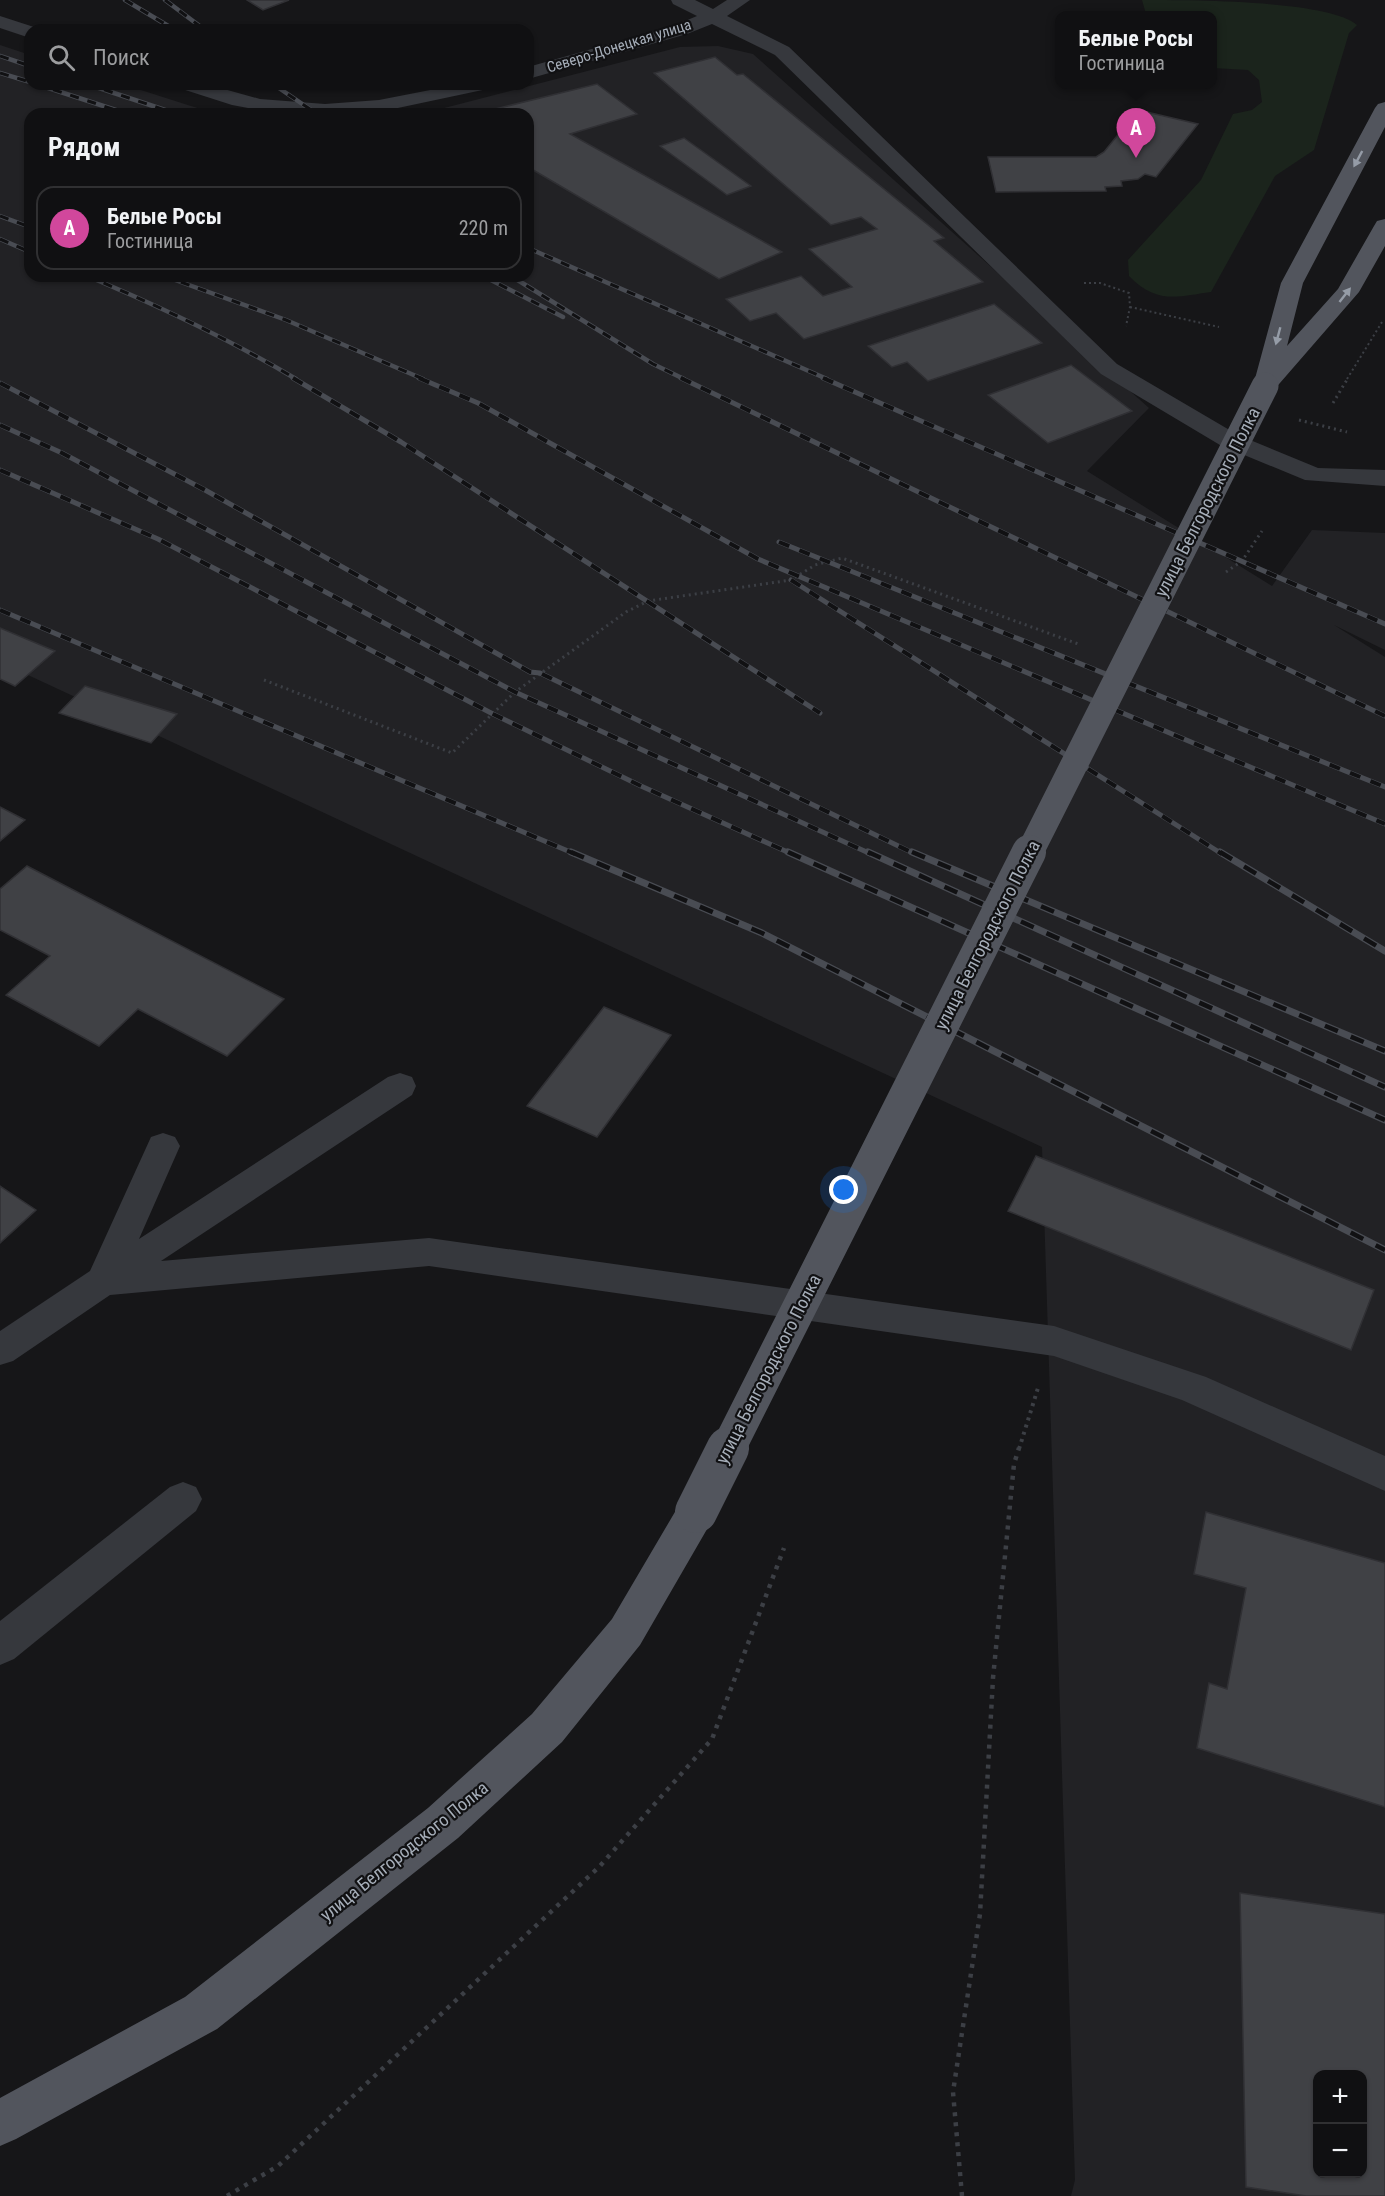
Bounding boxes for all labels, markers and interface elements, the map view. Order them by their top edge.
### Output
popup [1055,11,1217,89]
street label: Северо-Донецкая улица [545,15,693,77]
search box [24,24,534,90]
text: Белые Росы [1079,26,1193,51]
icon: search [45,41,78,74]
text: Поиск [93,45,150,70]
text: Гостиница [1079,51,1165,75]
pin: A [1116,108,1156,158]
text: Рядом [48,132,120,162]
one-way arrow [1353,151,1363,168]
text: Белые Росы [107,204,222,229]
text: A [64,216,75,240]
text: 220 m [459,216,508,240]
text: Гостиница [107,229,193,253]
one-way arrow [1339,287,1351,303]
one-way arrow [1273,327,1282,345]
street label: улица Белгородского Полка [1150,404,1264,600]
street label: улица Белгородского Полка [930,837,1044,1033]
your location [829,1175,858,1204]
street label: улица Белгородского Полка [711,1271,825,1467]
street label: улица Белгородского Полка [316,1777,492,1925]
map controls [1313,2070,1367,2178]
button: + [1313,2070,1367,2124]
button: − [1313,2124,1367,2178]

